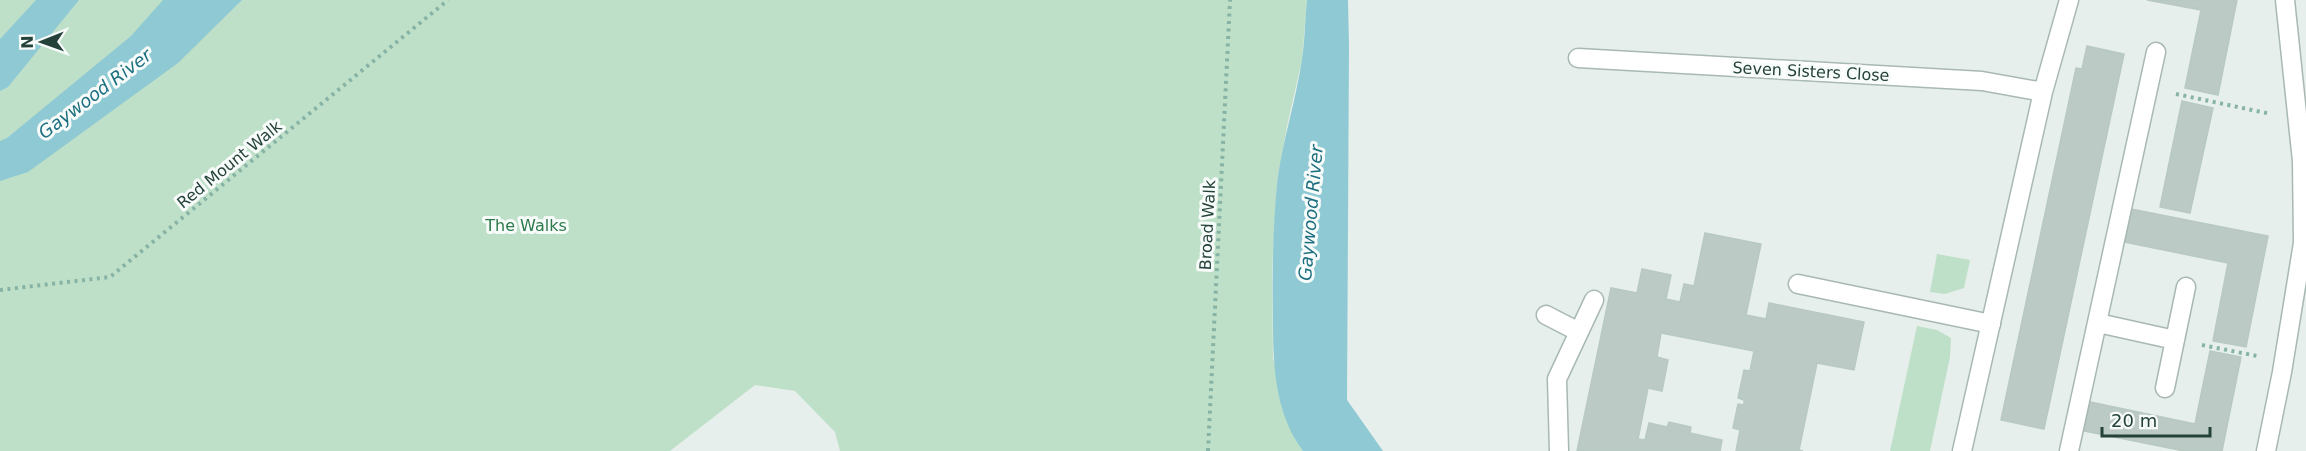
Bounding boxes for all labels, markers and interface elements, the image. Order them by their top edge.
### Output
north arrow [12,12,72,72]
text: N [18,35,37,49]
water label: Gaywood River [34,43,157,143]
street label: Seven Sisters Close [1732,58,1890,85]
street label: Red Mount Walk [173,116,286,212]
water label: Gaywood River [1294,143,1327,282]
street label: Broad Walk [1196,179,1219,271]
park label: The Walks [484,216,567,235]
scale bar [2102,400,2210,438]
text: 20 m [2111,410,2157,431]

